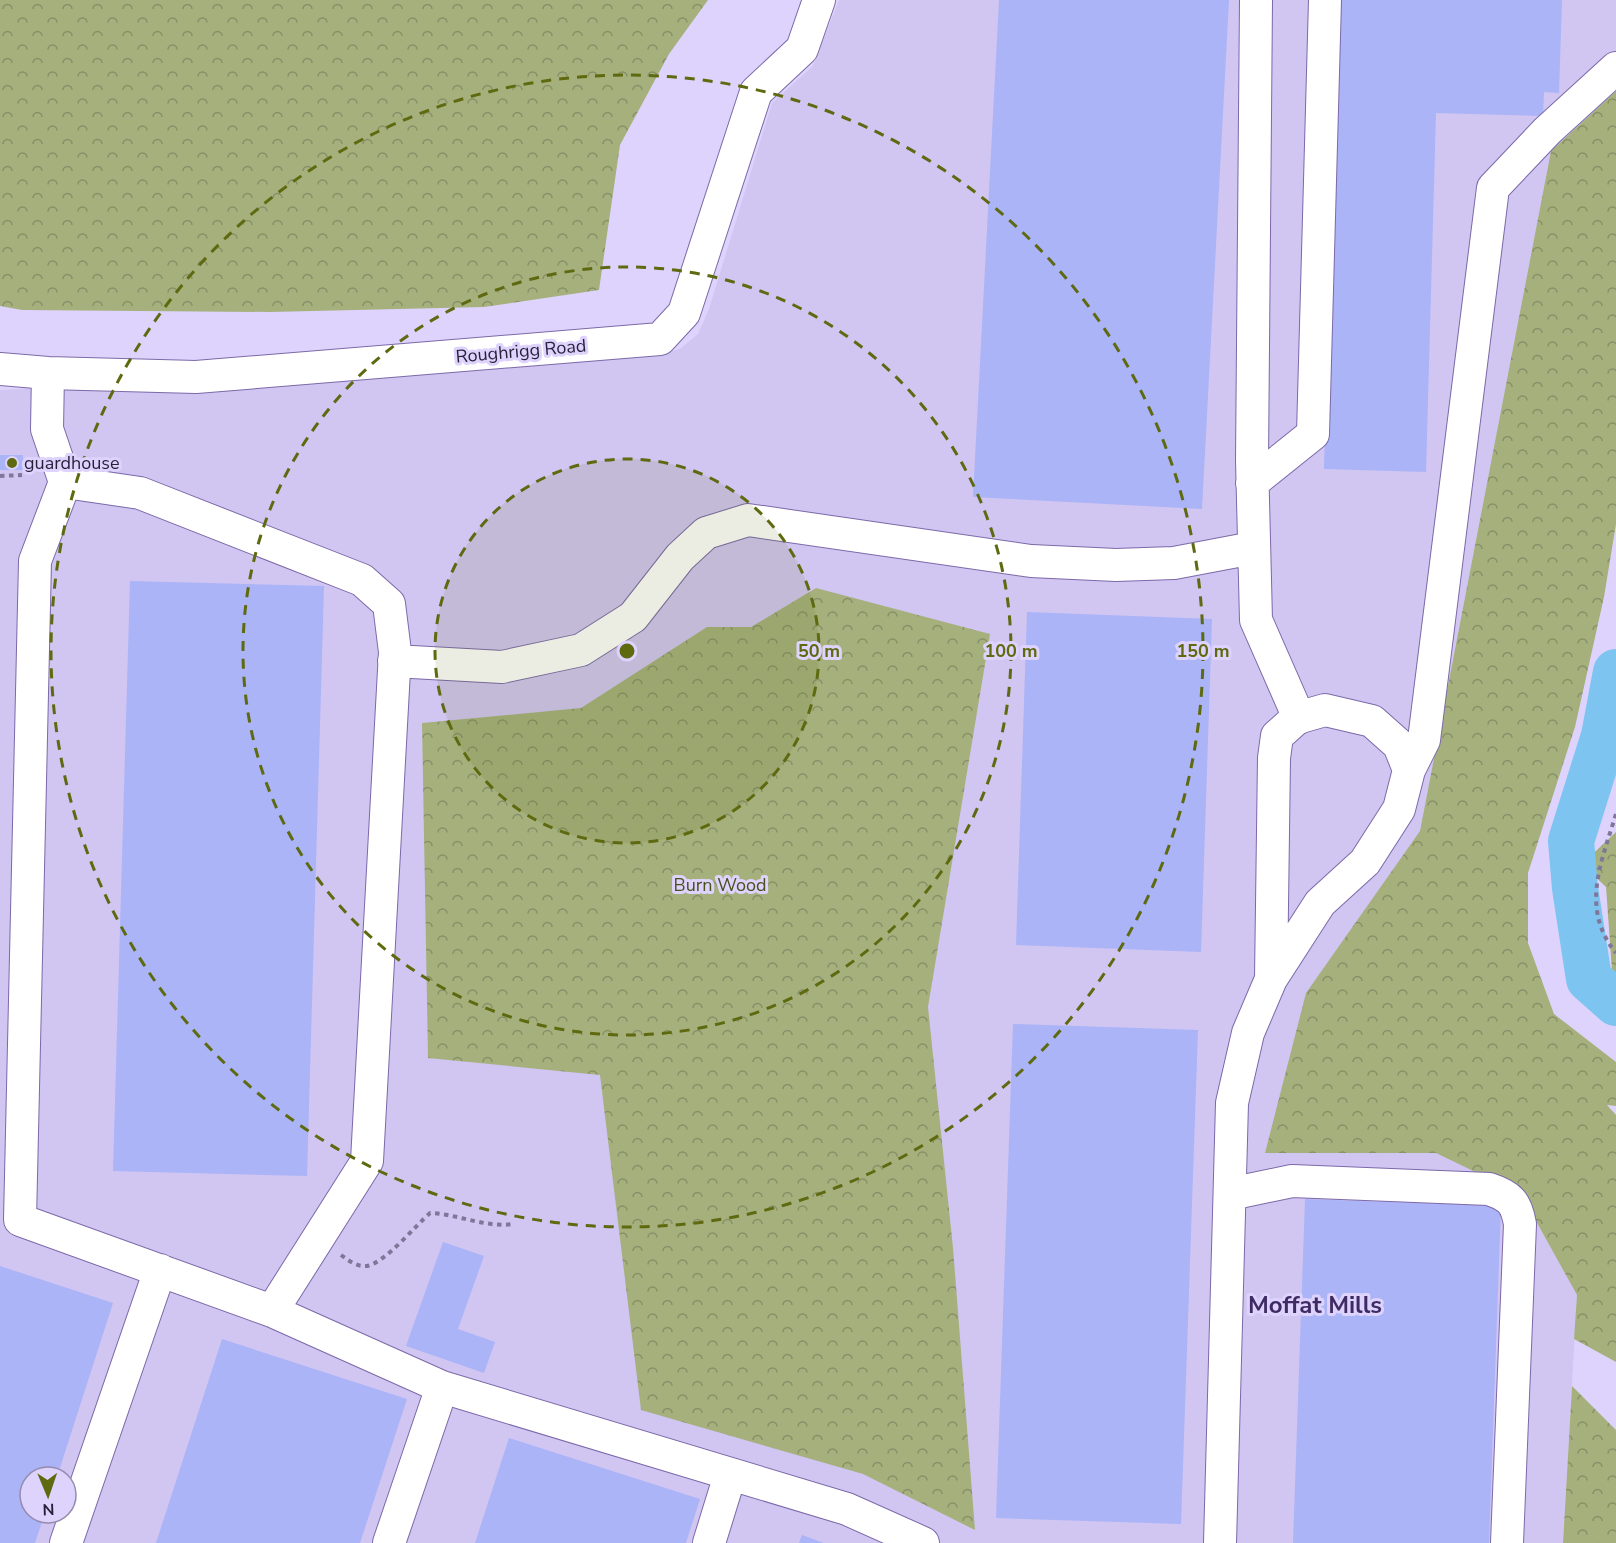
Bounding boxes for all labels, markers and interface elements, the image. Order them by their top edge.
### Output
street label: Roughrigg Road [455,333,587,369]
place label: guardhouse [24,451,120,475]
marker: guardhouse [5,456,19,470]
text: 50 m [798,639,840,663]
text: 100 m [984,639,1038,663]
text: 150 m [1176,639,1230,663]
centre of rings [617,641,637,661]
park label: Burn Wood [674,873,766,897]
district label: Moffat Mills [1248,1289,1382,1321]
north arrow [18,1465,78,1525]
text: N [42,1498,55,1520]

